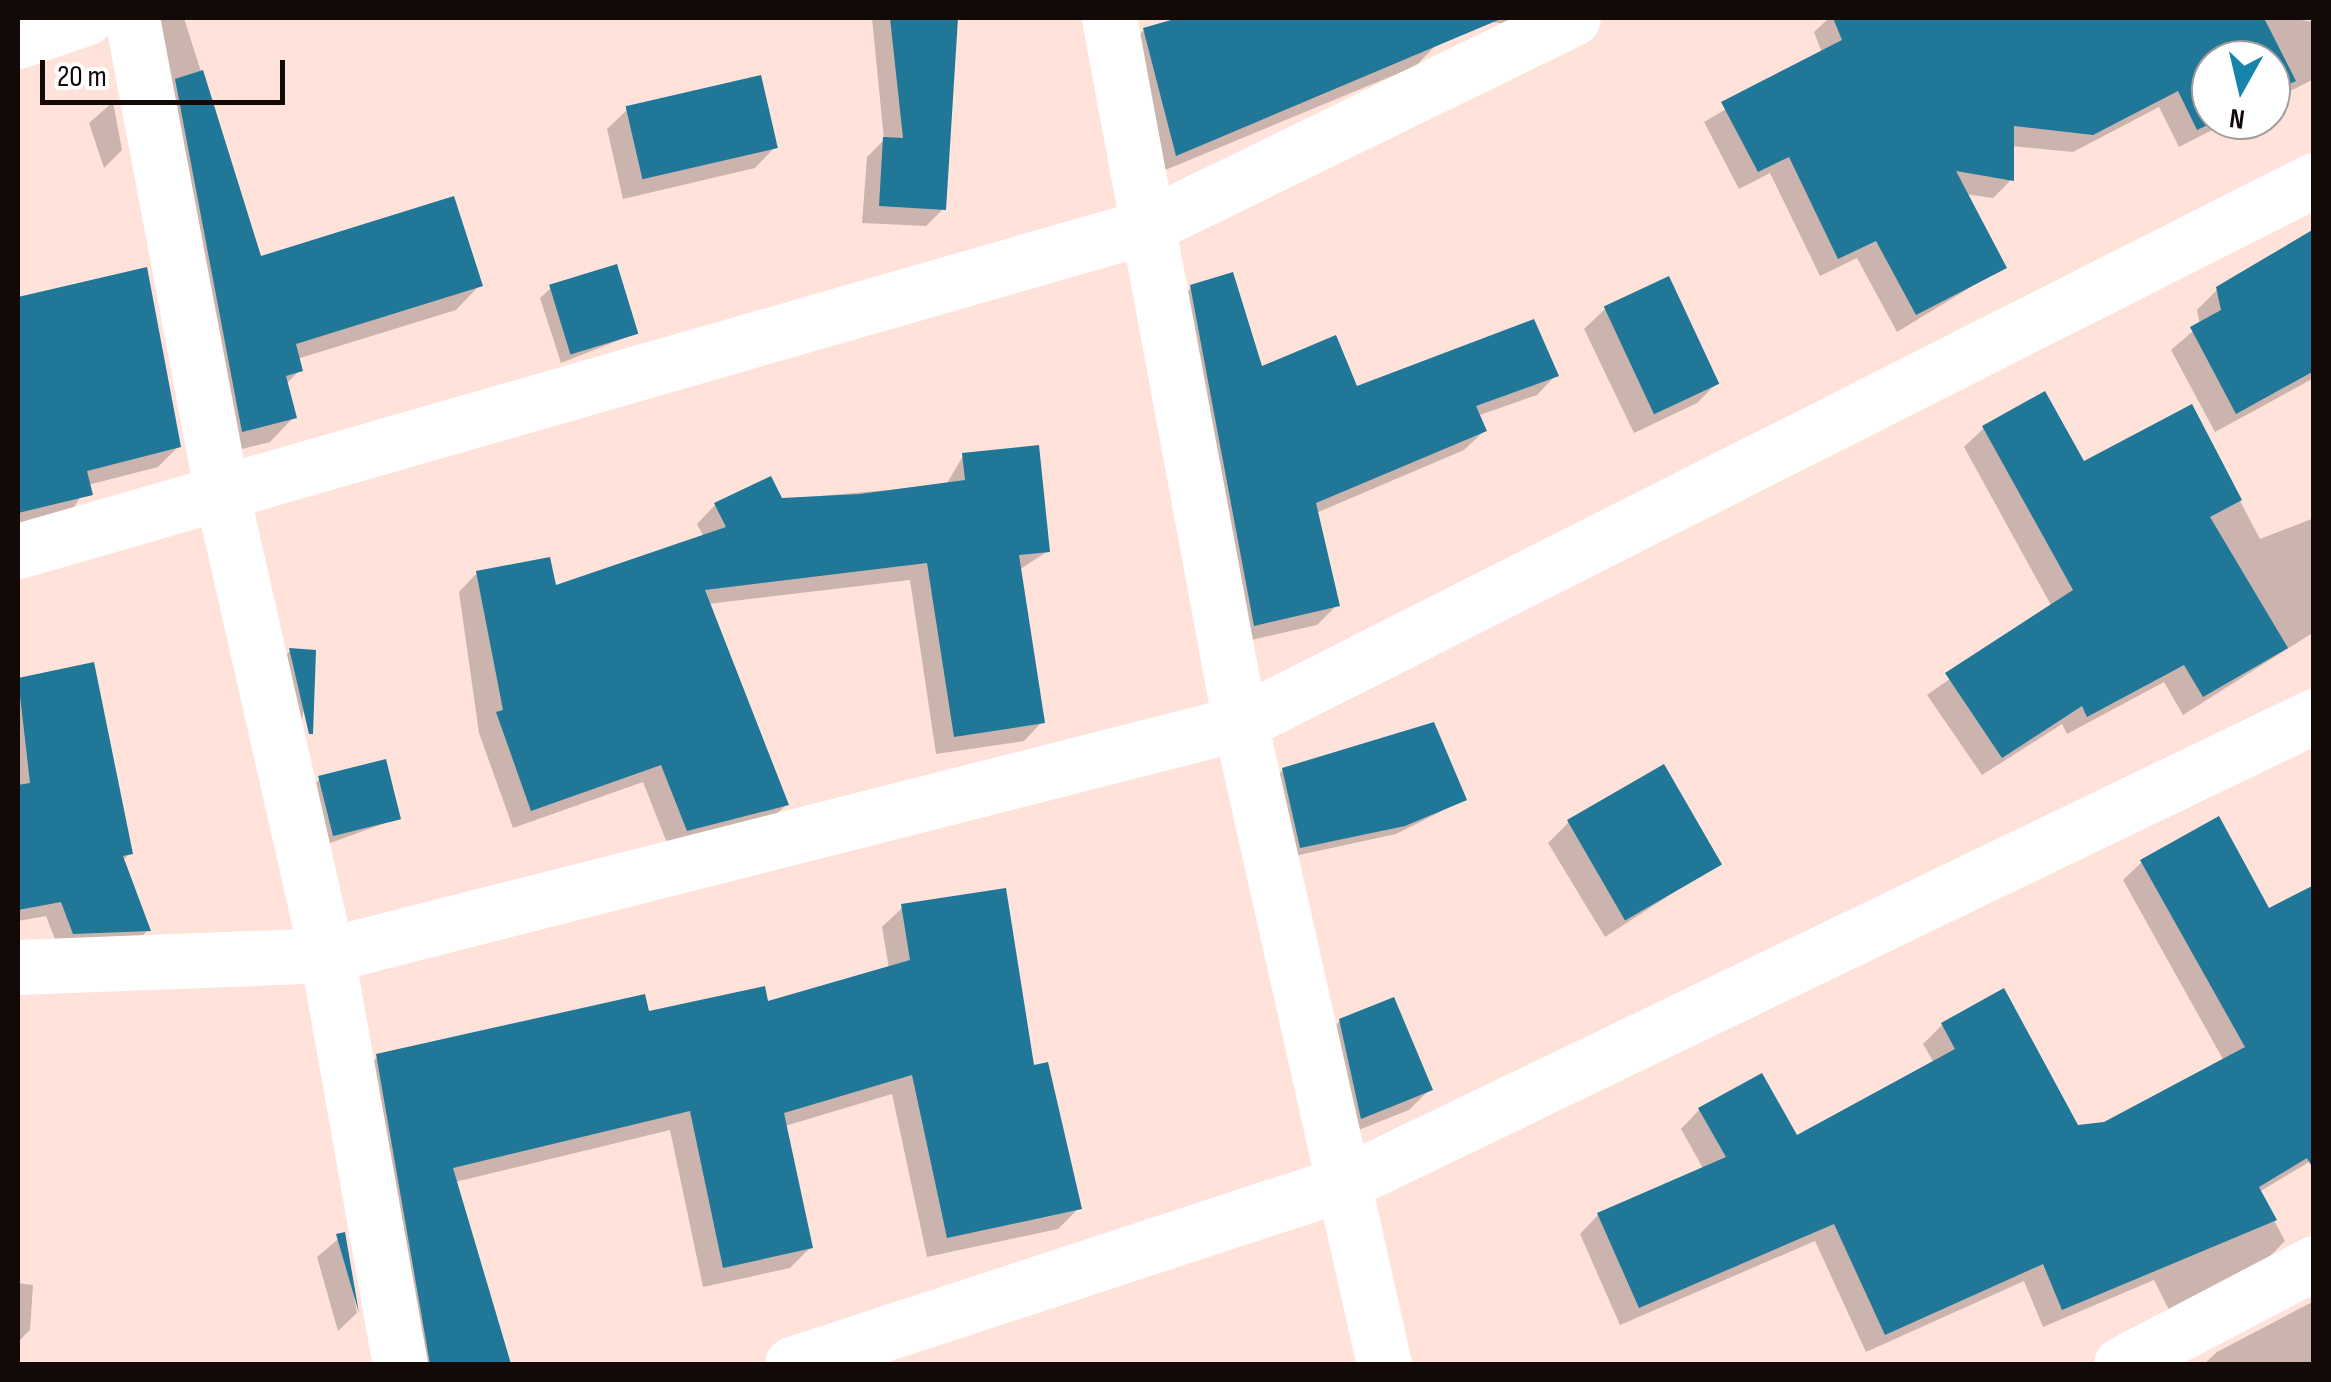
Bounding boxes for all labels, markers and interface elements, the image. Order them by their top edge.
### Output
scale bar [45,40,290,102]
north arrow [2191,40,2291,140]
text: 20 m [57,59,107,95]
text: N [2227,101,2247,136]

